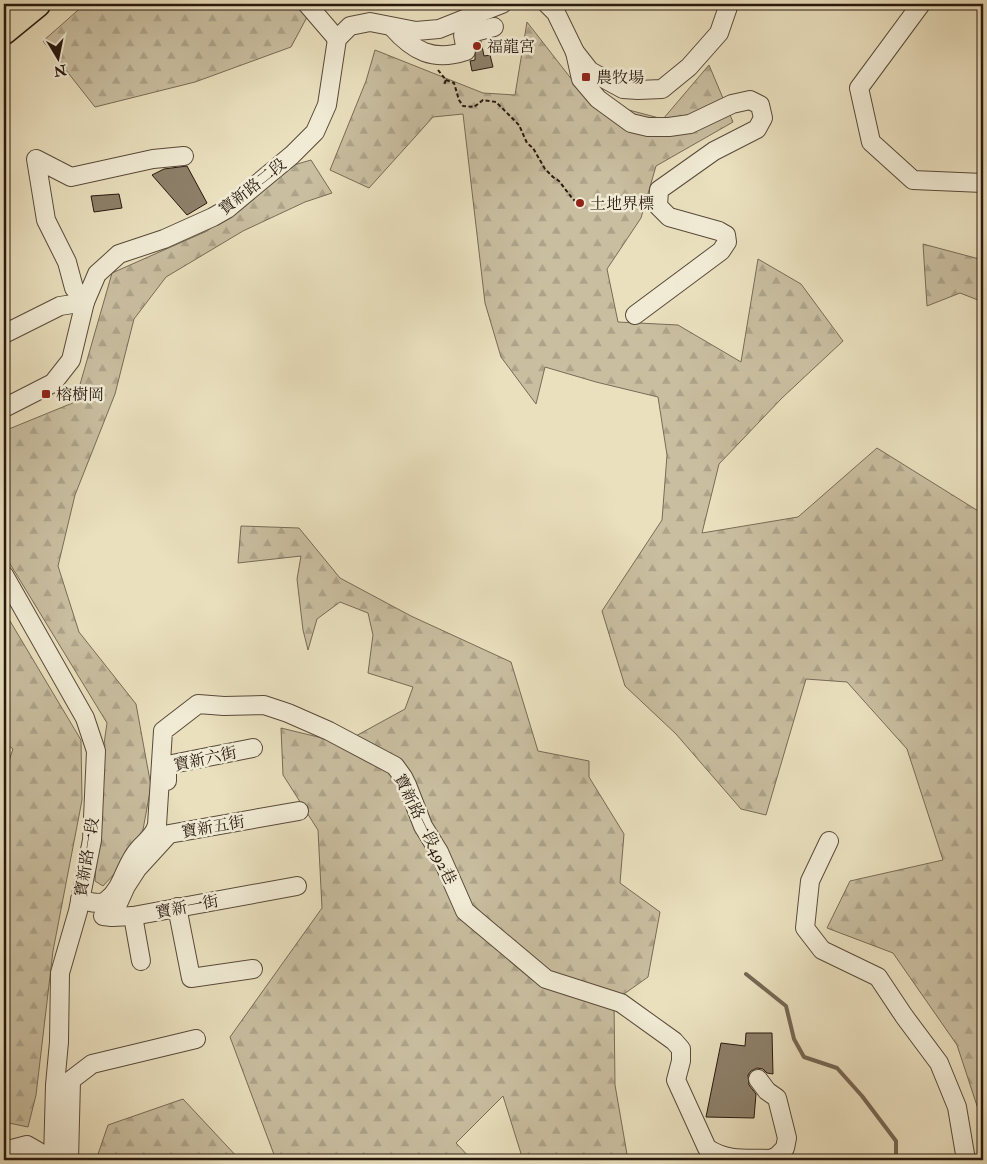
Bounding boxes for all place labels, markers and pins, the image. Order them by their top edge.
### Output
place label: 福龍宮 [487,37,535,57]
marker: 福龍宮 [471,40,483,52]
place label: 農牧場 [596,68,644,88]
marker: 農牧場 [580,71,592,83]
place label: 土地界標 [590,194,654,214]
marker: 土地界標 [574,197,586,209]
place label: 榕樹岡 [56,385,104,405]
marker: 榕樹岡 [40,388,52,400]

